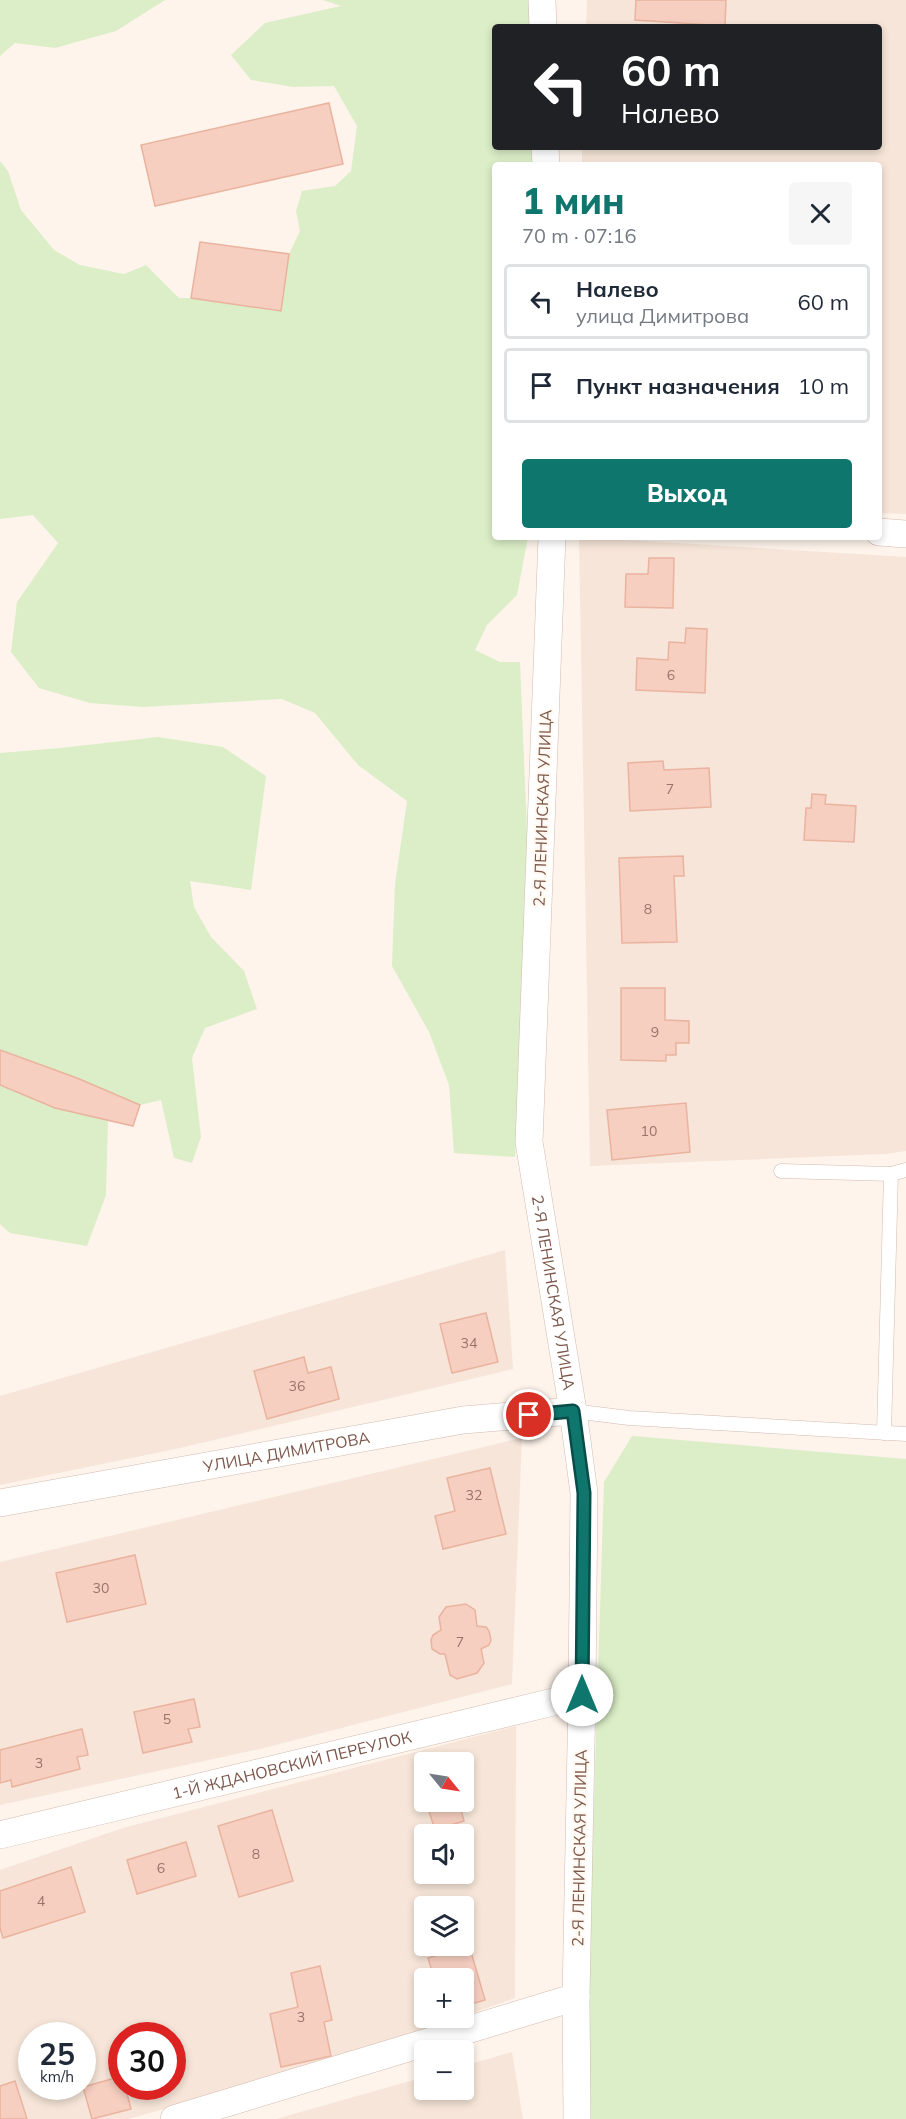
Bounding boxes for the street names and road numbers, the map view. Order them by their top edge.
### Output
street label: 2-Я ЛЕНИНСКАЯ УЛИЦА [529,709,555,907]
street label: 2-Я ЛЕНИНСКАЯ УЛИЦА [528,1194,579,1392]
street label: УЛИЦА ДИМИТРОВА [201,1427,372,1477]
street label: 1-Й ЖДАНОВСКИЙ ПЕРЕУЛОК [170,1726,414,1803]
street label: 2-Я ЛЕНИНСКАЯ УЛИЦА [567,1749,591,1947]

